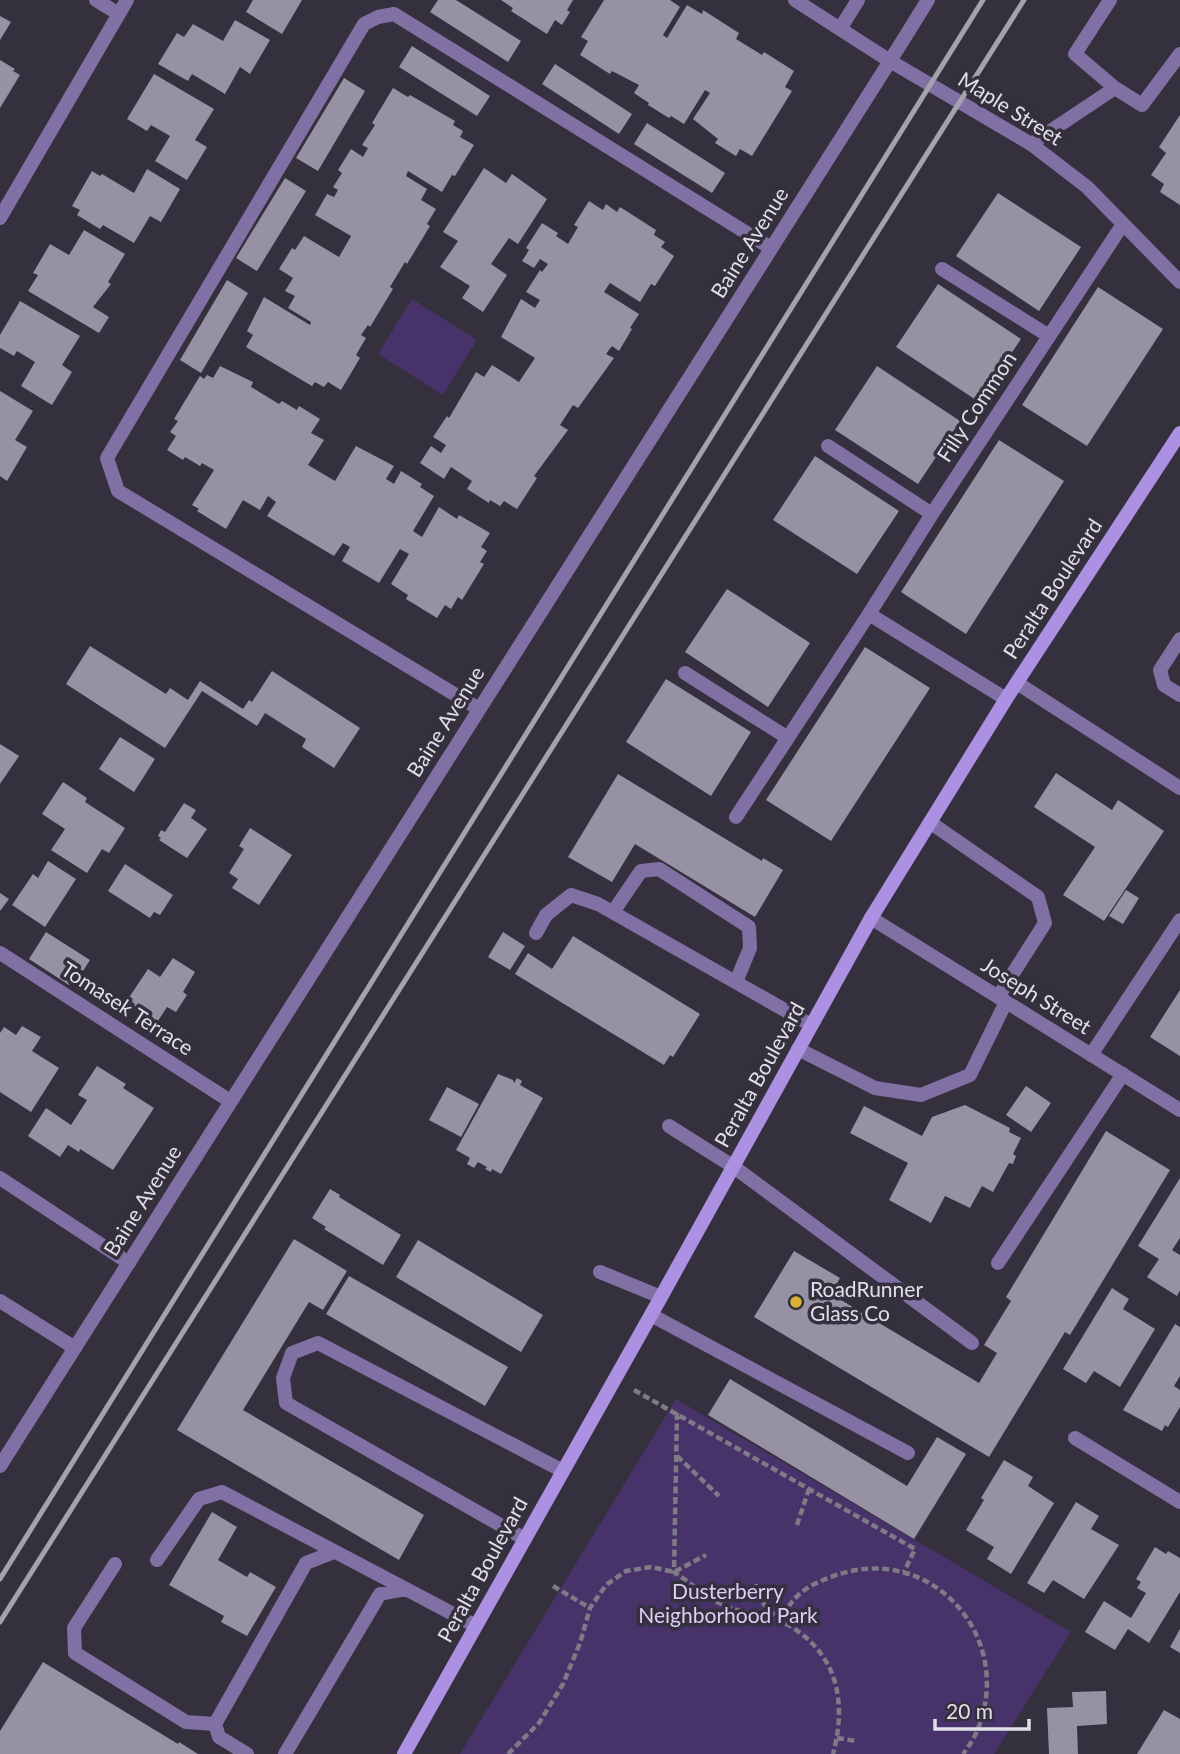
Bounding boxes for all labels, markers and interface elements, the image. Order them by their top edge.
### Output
street label: Maple Street [954,66,1068,150]
street label: Baine Avenue [705,182,793,302]
street label: Filly Common [931,346,1021,466]
street label: Peralta Boulevard [997,513,1106,663]
street label: Baine Avenue [401,661,489,781]
street label: Joseph Street [977,951,1097,1039]
street label: Tomasek Terrace [57,956,199,1060]
street label: Peralta Boulevard [708,997,809,1151]
street label: Baine Avenue [98,1140,186,1260]
place label: RoadRunner Glass Co [810,1276,923,1325]
marker: RoadRunner Glass Co [788,1294,804,1310]
street label: Peralta Boulevard [431,1492,532,1646]
park label: Dusterberry Neighborhood Park [638,1578,818,1627]
scale bar [935,1688,1030,1732]
text: 20 m [946,1698,993,1723]

